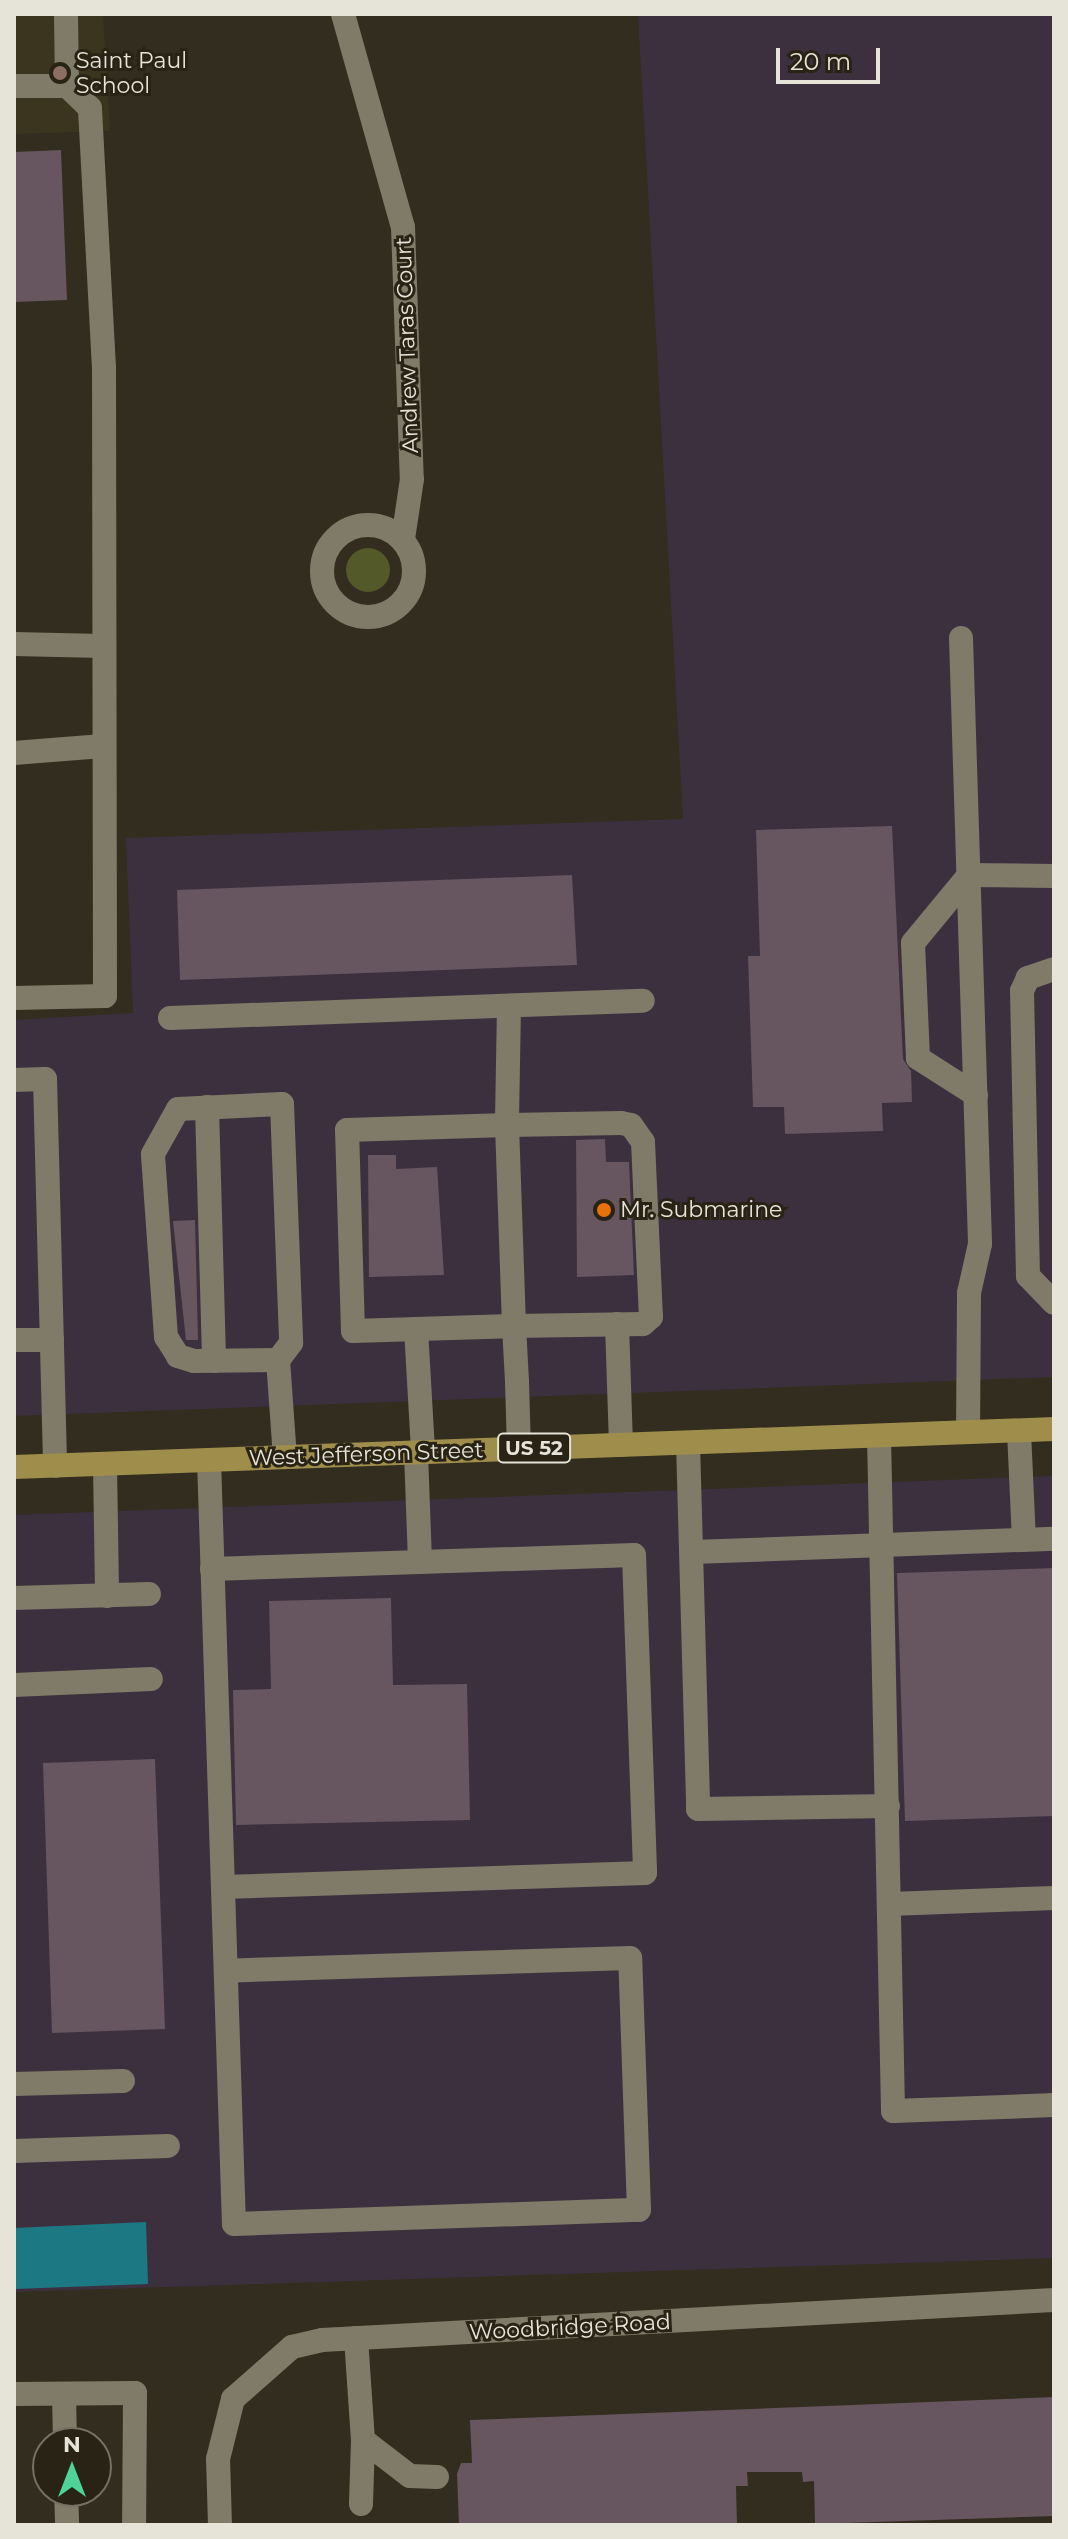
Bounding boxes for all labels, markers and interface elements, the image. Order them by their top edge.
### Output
scale bar [780,32,884,82]
place label: Saint Paul School [76,47,187,98]
text: 20 m [790,47,851,76]
marker: Saint Paul School [51,64,69,82]
street label: Andrew Taras Court [390,236,424,454]
place label: Mr. Submarine [620,1197,782,1223]
marker: Mr. Submarine [595,1201,613,1219]
road number: US 52 [496,1432,572,1464]
street label: West Jefferson Street [248,1437,484,1471]
street label: Woodbridge Road [469,2309,671,2345]
north arrow [32,2427,112,2507]
text: N [63,2431,81,2458]

